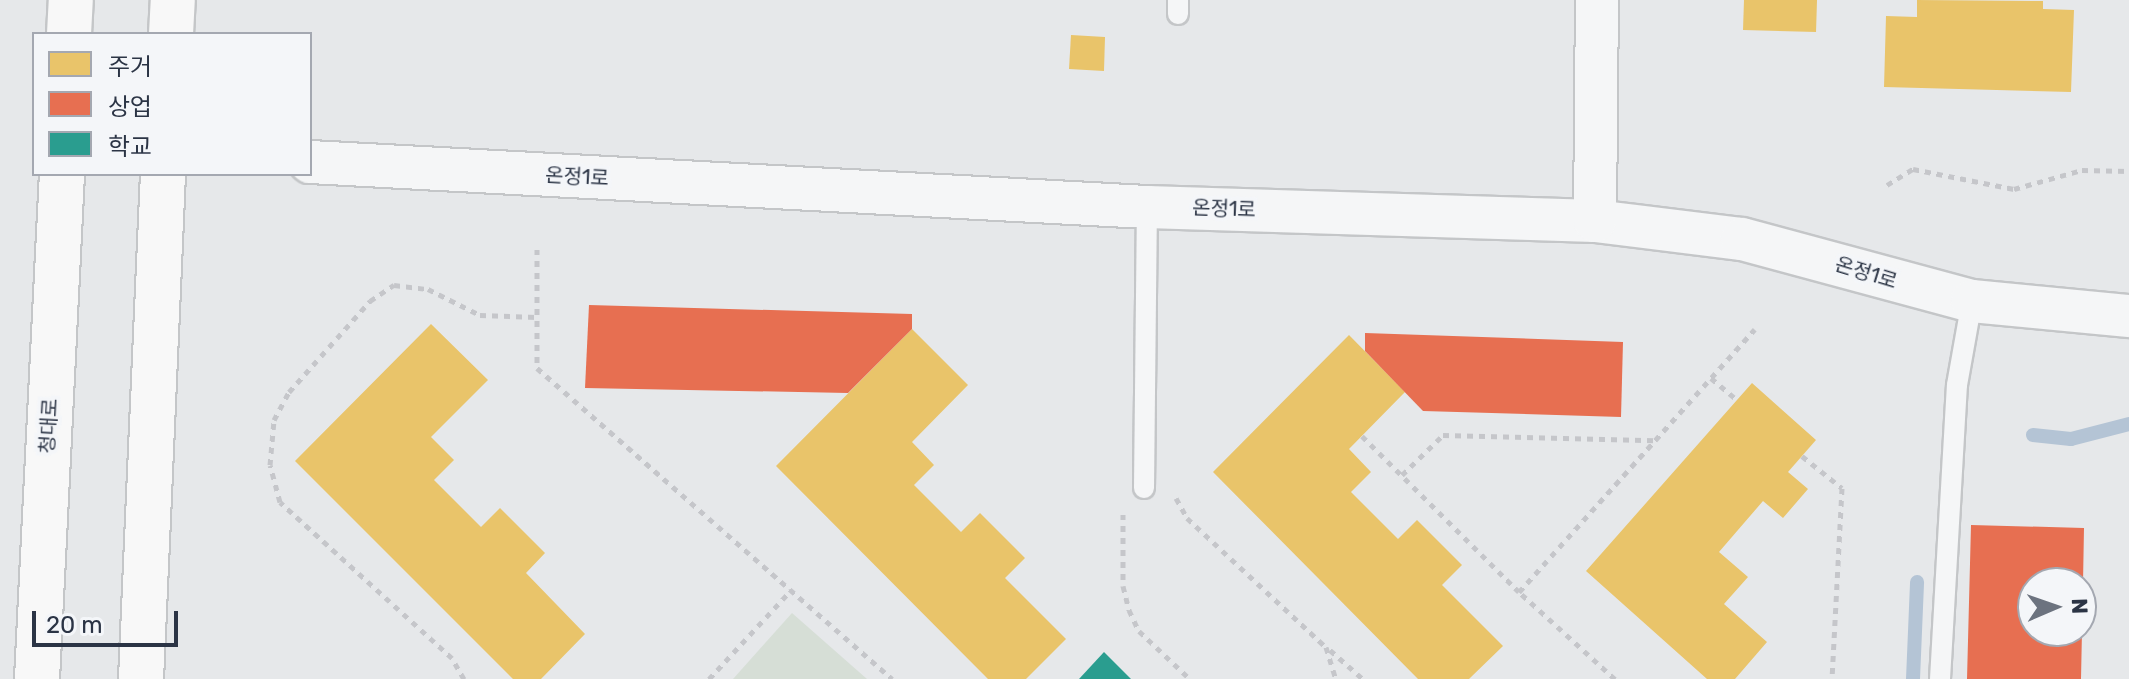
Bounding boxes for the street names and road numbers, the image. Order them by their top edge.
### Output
street label: 온정1로 [545,163,609,191]
street label: 온정1로 [1192,196,1256,222]
street label: 온정1로 [1832,252,1900,294]
street label: 청대로 [36,398,62,454]

